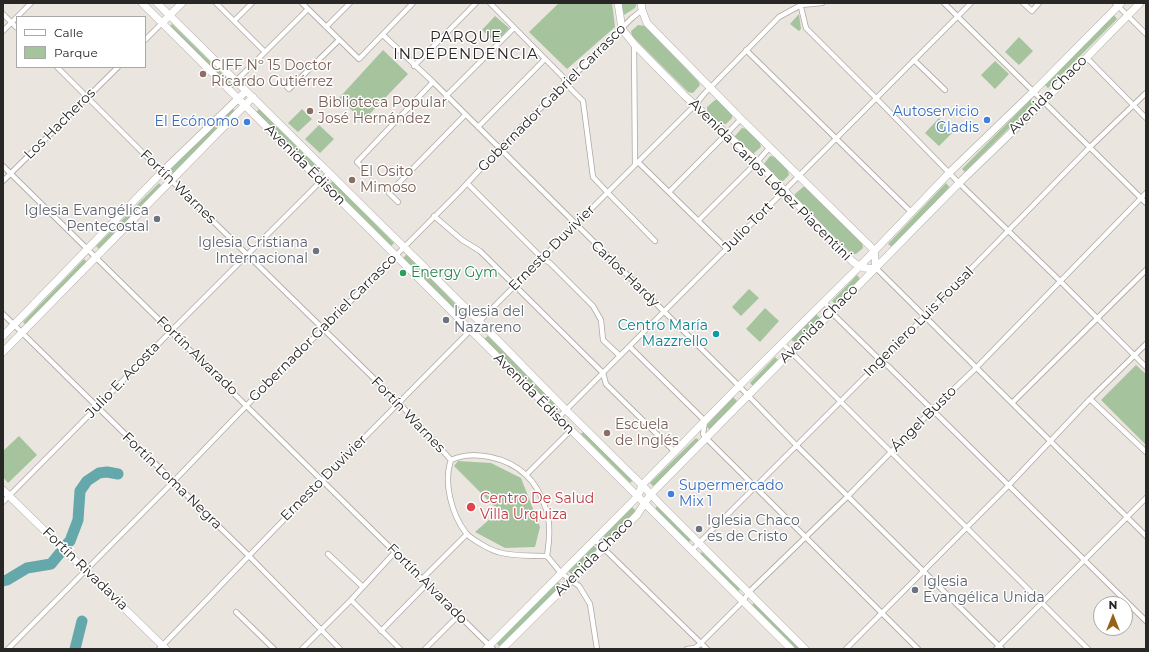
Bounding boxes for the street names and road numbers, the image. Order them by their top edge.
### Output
street label: Gobernador Gabriel Carrasco [475,21,629,175]
street label: Avenida Chaco [1005,52,1091,138]
street label: Los Hacheros [21,85,99,163]
street label: Avenida Carlos López Piacentini [685,95,855,265]
street label: Avenida Édison [261,121,349,209]
street label: Fortín Warnes [137,147,219,227]
street label: Julio Tort [719,198,777,256]
street label: Ernesto Duvivier [505,201,599,295]
street label: Carlos Hardy [587,237,663,311]
street label: Gobernador Gabriel Carrasco [246,251,400,405]
street label: Ingeniero Luis Fousal [860,263,978,381]
street label: Avenida Chaco [776,281,862,367]
street label: Fortín Alvarado [153,313,241,399]
street label: Julio E. Acosta [82,338,164,422]
street label: Avenida Édison [490,350,578,438]
street label: Fortín Warnes [368,374,448,456]
street label: Ángel Busto [888,383,960,455]
street label: Fortín Loma Negra [119,429,225,533]
street label: Ernesto Duvivier [277,431,371,525]
street label: Avenida Chaco [551,514,637,600]
street label: Fortín Rivadavia [39,524,131,614]
street label: Fortín Alvarado [383,540,471,628]

